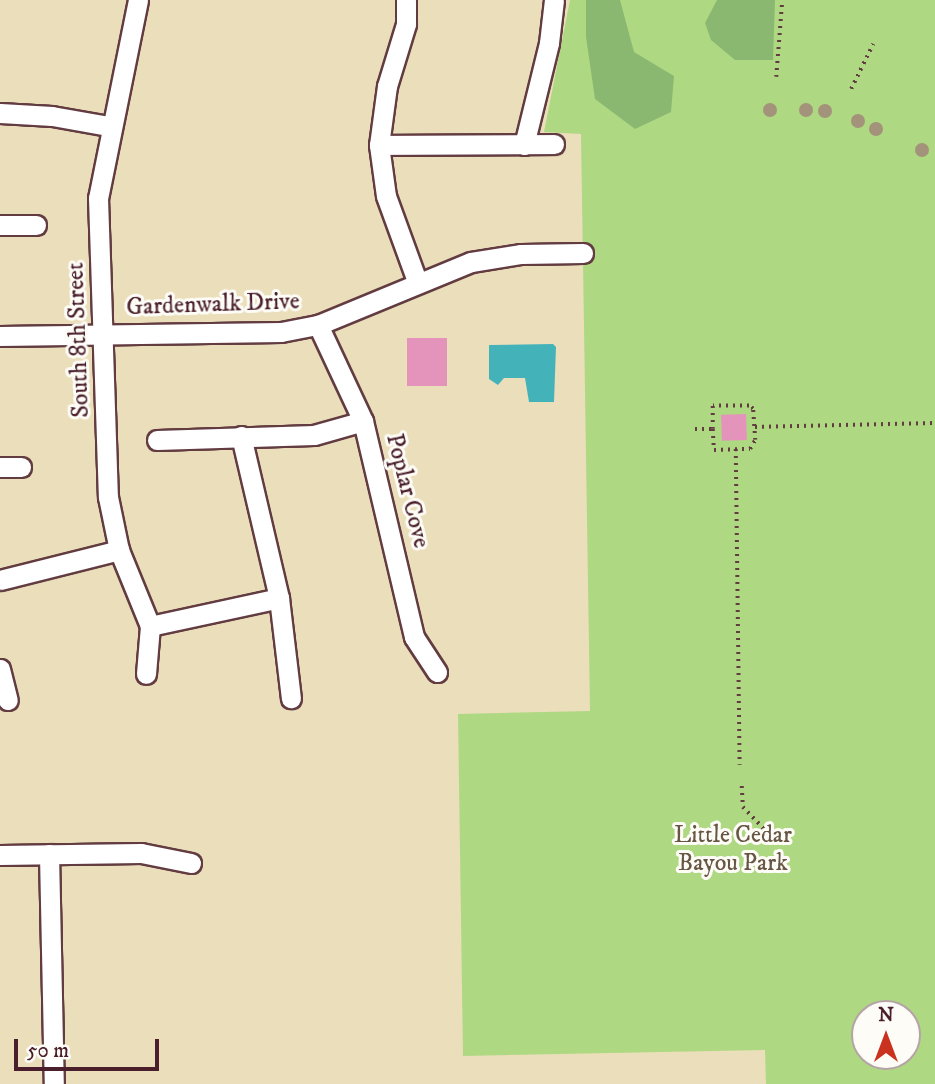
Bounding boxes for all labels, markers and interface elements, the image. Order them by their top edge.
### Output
street label: South 8th Street [62,262,96,418]
street label: Gardenwalk Drive [126,288,300,322]
street label: Poplar Cove [379,431,435,551]
park label: Little Cedar Bayou Park [674,822,792,878]
north arrow [851,1000,921,1070]
text: N [878,1004,894,1027]
scale bar [18,1024,163,1068]
text: 50 m [27,1038,69,1064]

